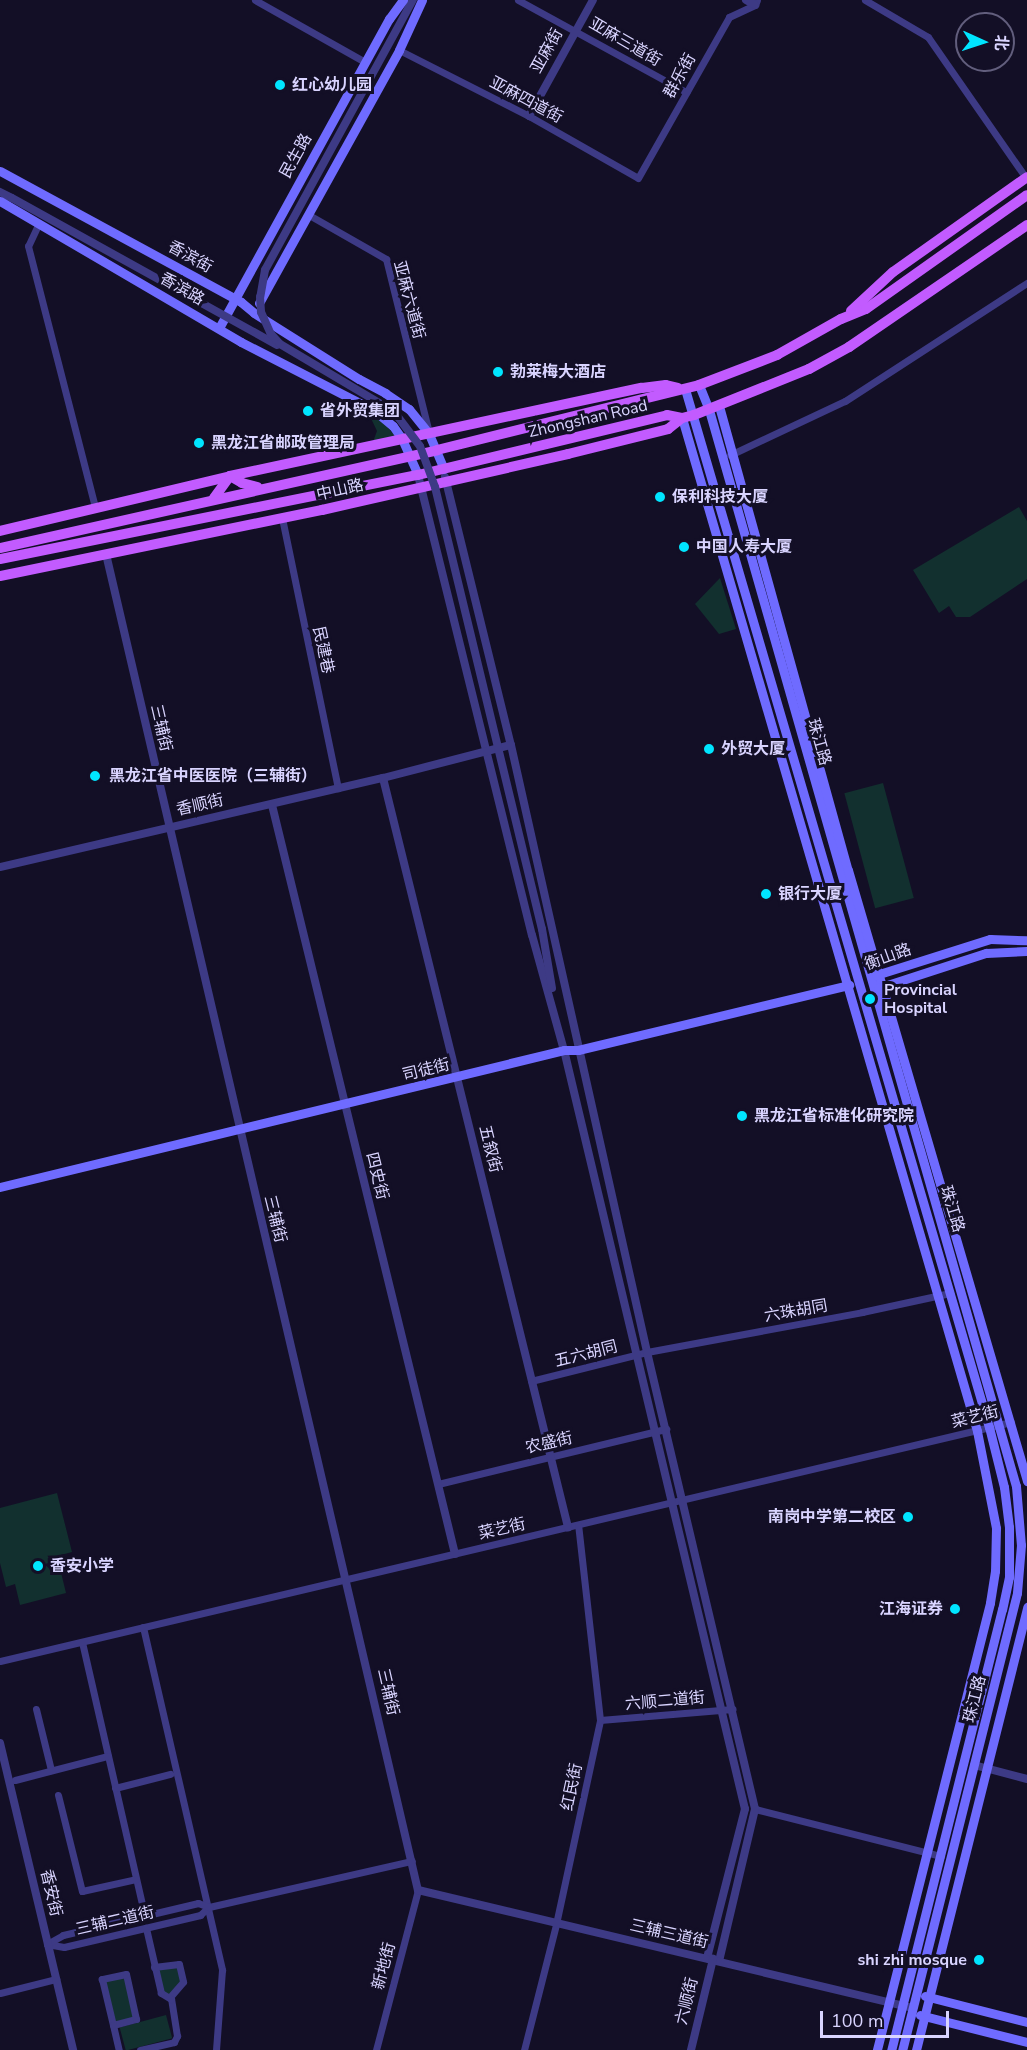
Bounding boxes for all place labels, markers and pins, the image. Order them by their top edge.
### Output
place label: 红心幼儿园 [292,75,372,95]
marker: 红心幼儿园 [273,78,287,92]
place label: 勃莱梅大酒店 [510,362,606,382]
marker: 勃莱梅大酒店 [491,365,505,379]
place label: 省外贸集团 [320,401,400,421]
marker: 省外贸集团 [301,404,315,418]
place label: 黑龙江省邮政管理局 [211,433,355,453]
marker: 黑龙江省邮政管理局 [192,436,206,450]
place label: 保利科技大厦 [672,487,768,507]
marker: 保利科技大厦 [653,490,667,504]
place label: 中国人寿大厦 [696,537,792,557]
marker: 中国人寿大厦 [677,540,691,554]
place label: 外贸大厦 [721,739,785,759]
marker: 外贸大厦 [702,742,716,756]
place label: 黑龙江省中医医院（三辅街） [109,766,317,786]
marker: 黑龙江省中医医院（三辅街） [86,767,104,785]
place label: 银行大厦 [778,884,842,904]
marker: 银行大厦 [759,887,773,901]
place label: Provincial Hospital [884,980,957,1018]
marker: Provincial Hospital [861,990,879,1008]
place label: 黑龙江省标准化研究院 [754,1106,914,1126]
marker: 黑龙江省标准化研究院 [735,1109,749,1123]
place label: 南岗中学第二校区 [768,1507,896,1527]
marker: 南岗中学第二校区 [901,1510,915,1524]
place label: 香安小学 [50,1556,114,1576]
marker: 香安小学 [31,1559,45,1573]
place label: 江海证券 [879,1599,943,1619]
marker: 江海证券 [948,1602,962,1616]
place label: shi zhi mosque [857,1950,967,1970]
marker: shi zhi mosque [972,1953,986,1967]

